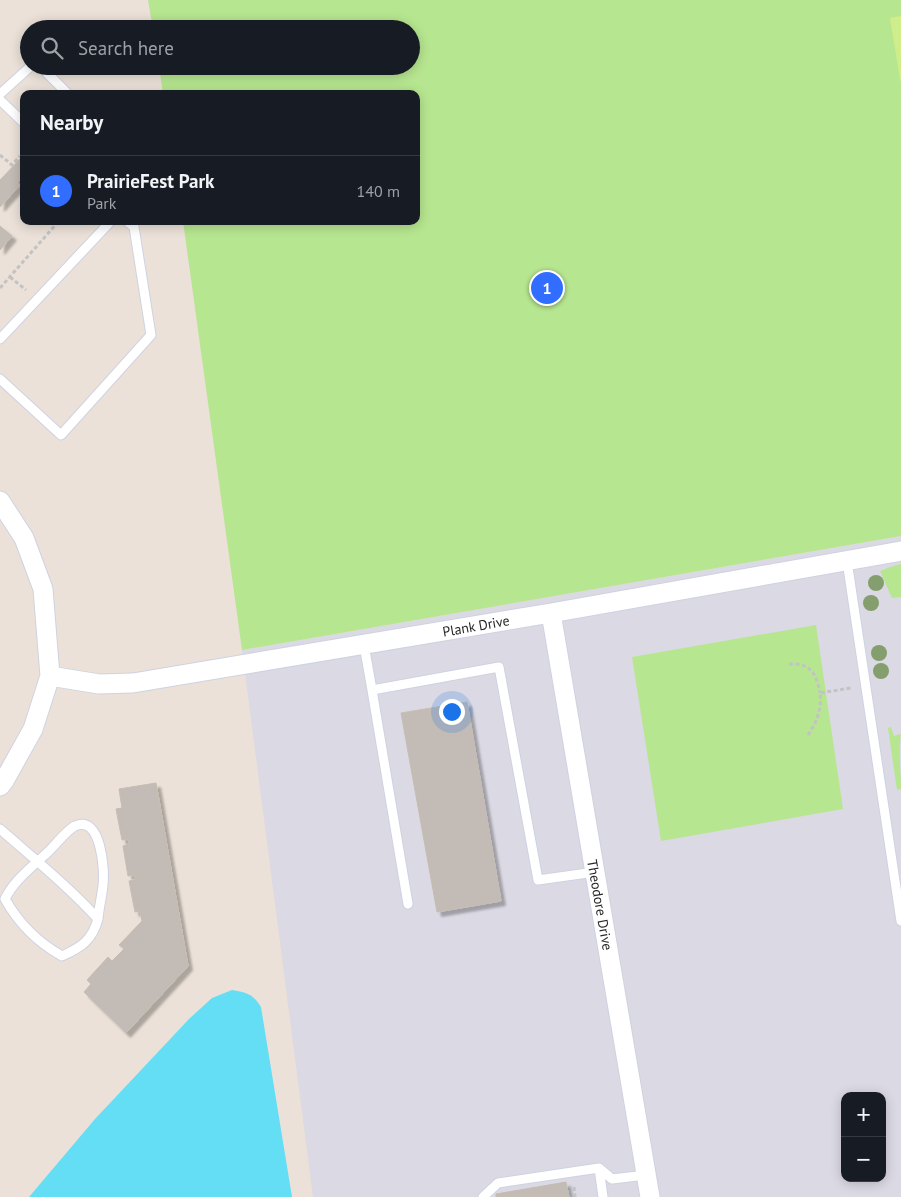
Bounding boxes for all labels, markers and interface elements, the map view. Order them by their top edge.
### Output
search box [20,20,420,75]
icon: search [38,34,66,62]
text: Search here [78,36,174,60]
text: Nearby [40,109,103,136]
text: PrairieFest Park [87,169,214,193]
text: 1 [51,181,61,201]
text: 140 m [357,181,400,201]
text: Park [87,193,116,213]
pin: 1 [531,269,563,307]
street label: Plank Drive [441,611,511,641]
your location [439,699,465,725]
street label: Theodore Drive [583,858,617,952]
map controls [841,1092,886,1182]
button: + [841,1092,886,1137]
button: − [841,1137,886,1182]

